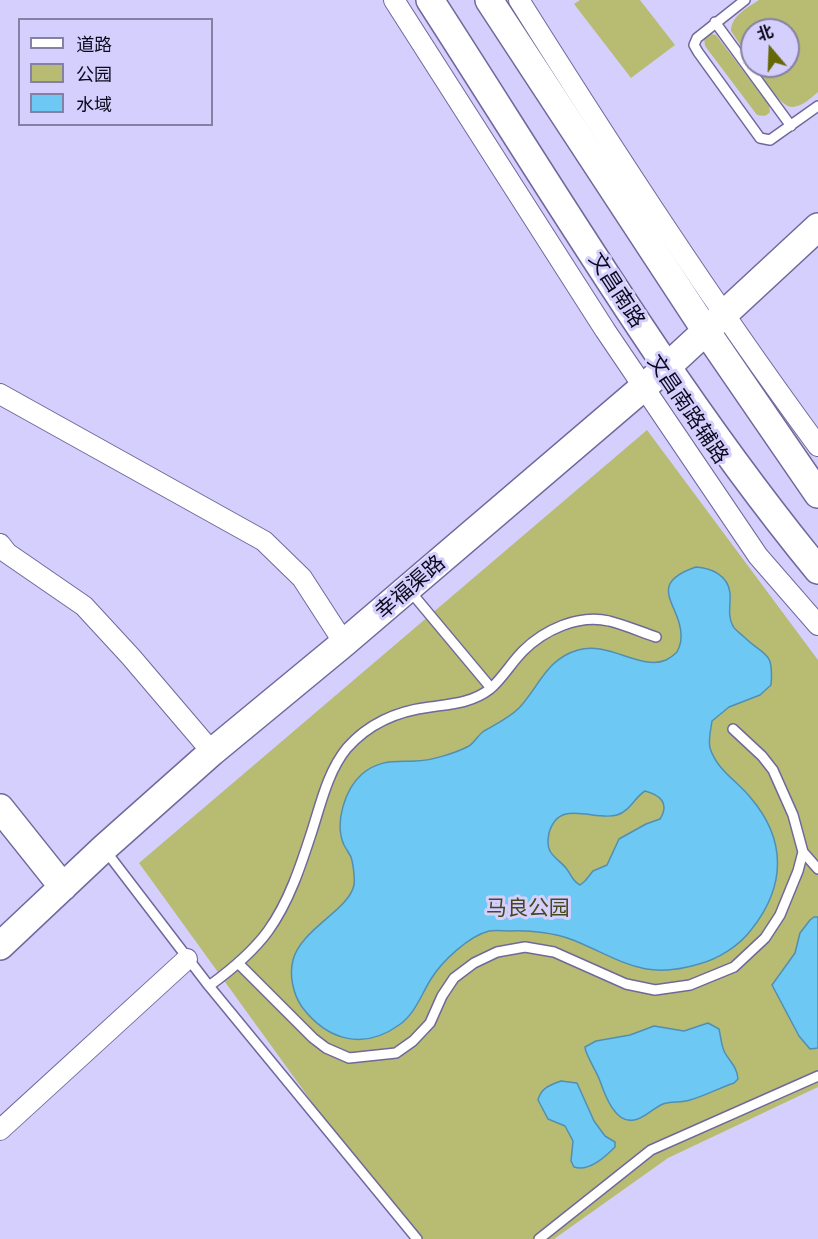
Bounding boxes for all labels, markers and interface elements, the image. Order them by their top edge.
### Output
legend [18,18,213,126]
north arrow [740,18,800,78]
text: 北 [754,22,775,44]
text: 道路 [76,34,112,54]
text: 公园 [76,64,112,84]
text: 水域 [76,94,112,114]
street label: 文昌南路 [584,248,650,332]
street label: 文昌南路辅路 [642,350,734,468]
street label: 幸福渠路 [370,550,450,624]
park label: 马良公园 [486,895,570,921]

